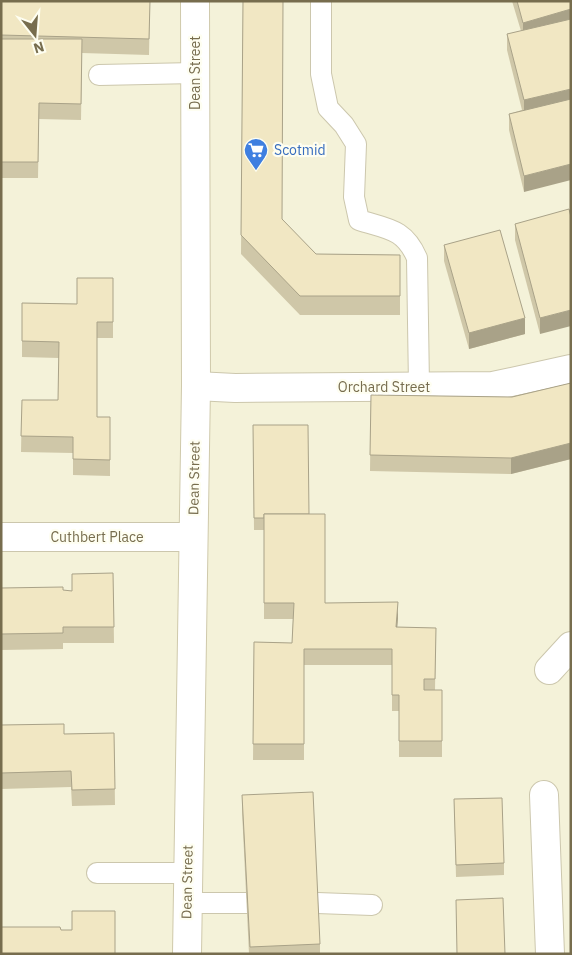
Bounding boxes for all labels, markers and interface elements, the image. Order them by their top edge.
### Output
north arrow [10,10,60,60]
street label: Dean Street [186,36,204,110]
text: N [31,37,46,58]
supermarket icon: Scotmid [243,137,269,171]
place label: Scotmid [274,141,326,159]
street label: Orchard Street [338,378,430,396]
street label: Dean Street [184,441,204,515]
street label: Cuthbert Place [50,528,144,546]
street label: Dean Street [177,845,197,919]

